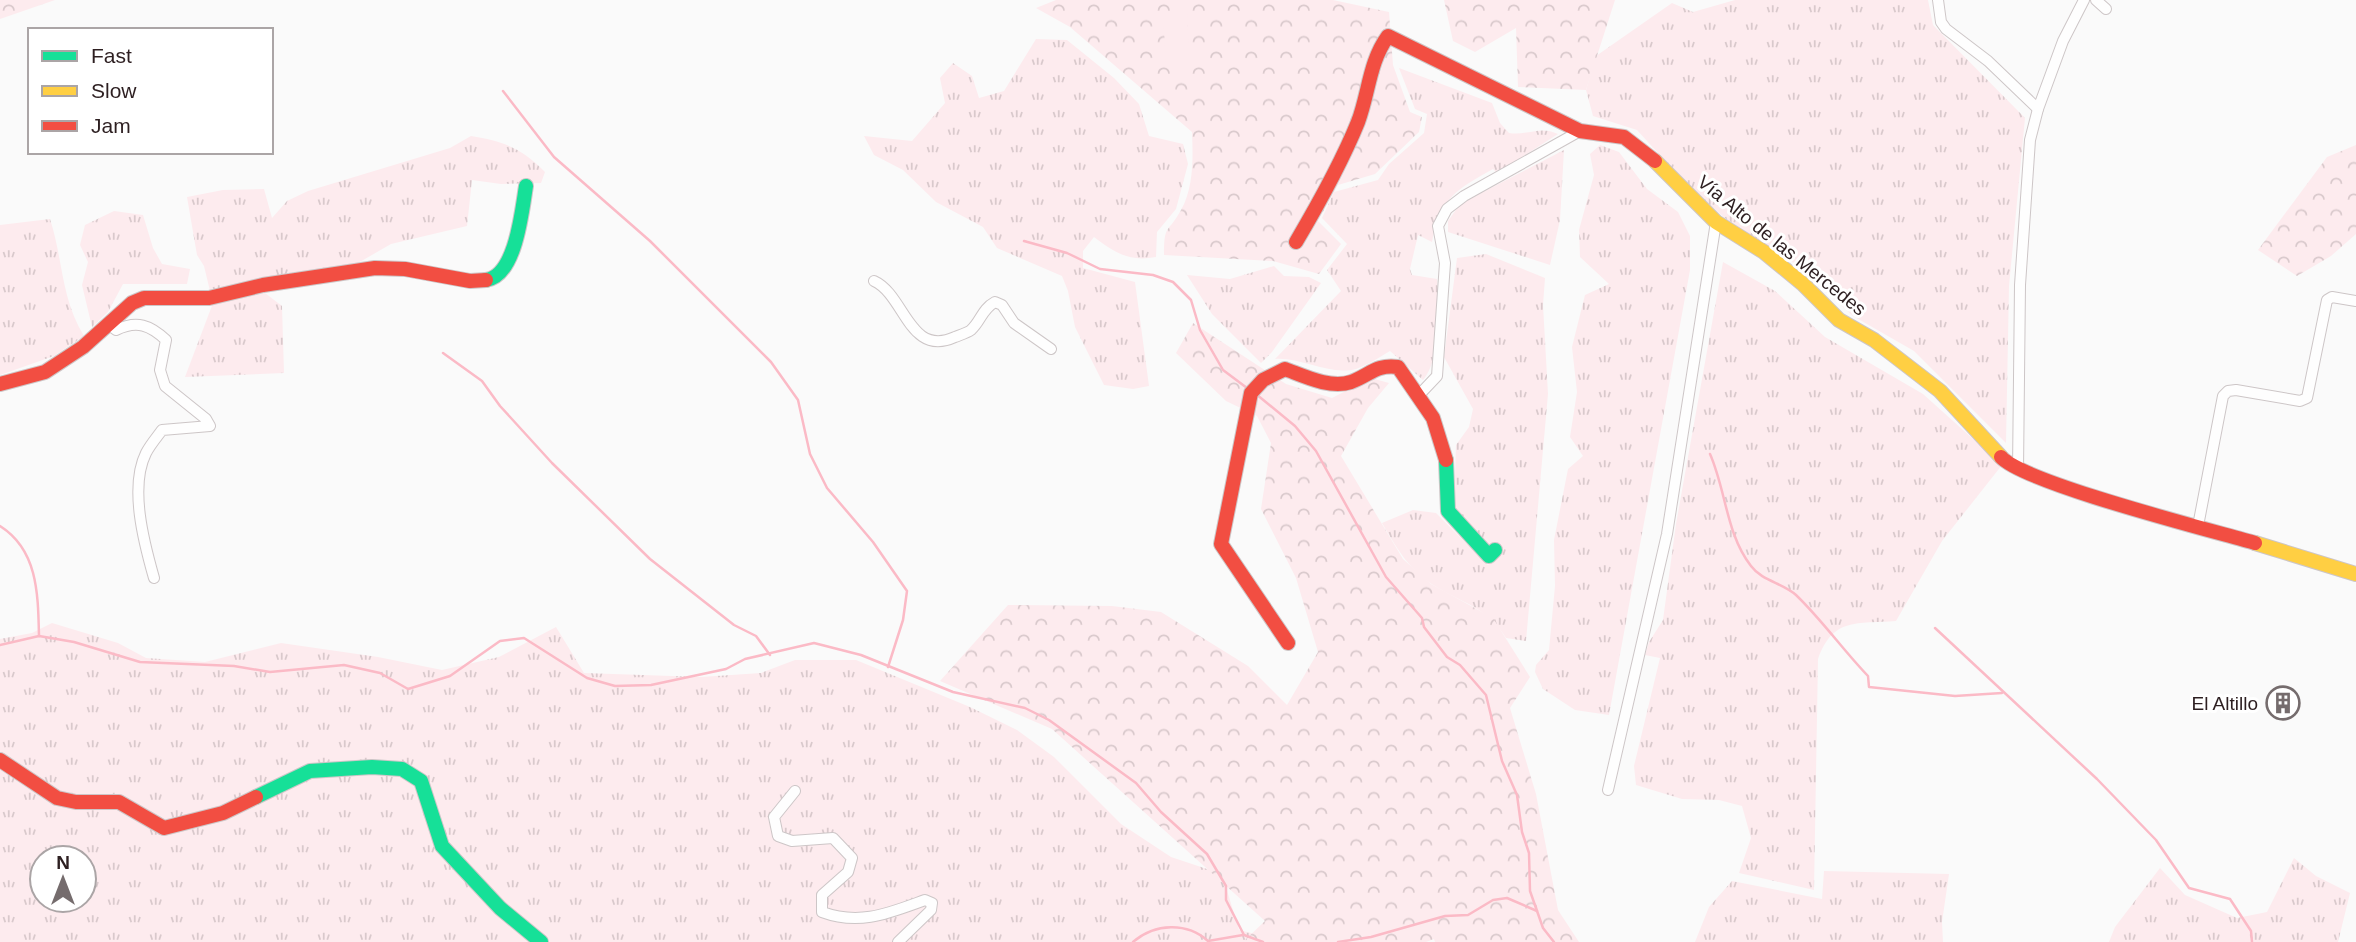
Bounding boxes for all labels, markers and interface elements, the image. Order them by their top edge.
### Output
legend [28,28,273,154]
text: Fast [91,44,132,67]
text: Slow [91,79,137,102]
text: Jam [91,114,131,137]
street label: Vía Alto de las Mercedes [1693,171,1870,320]
building icon: El Altillo [2264,684,2302,722]
place label: El Altillo [2191,693,2258,714]
north arrow [28,844,98,914]
text: N [56,852,70,873]

